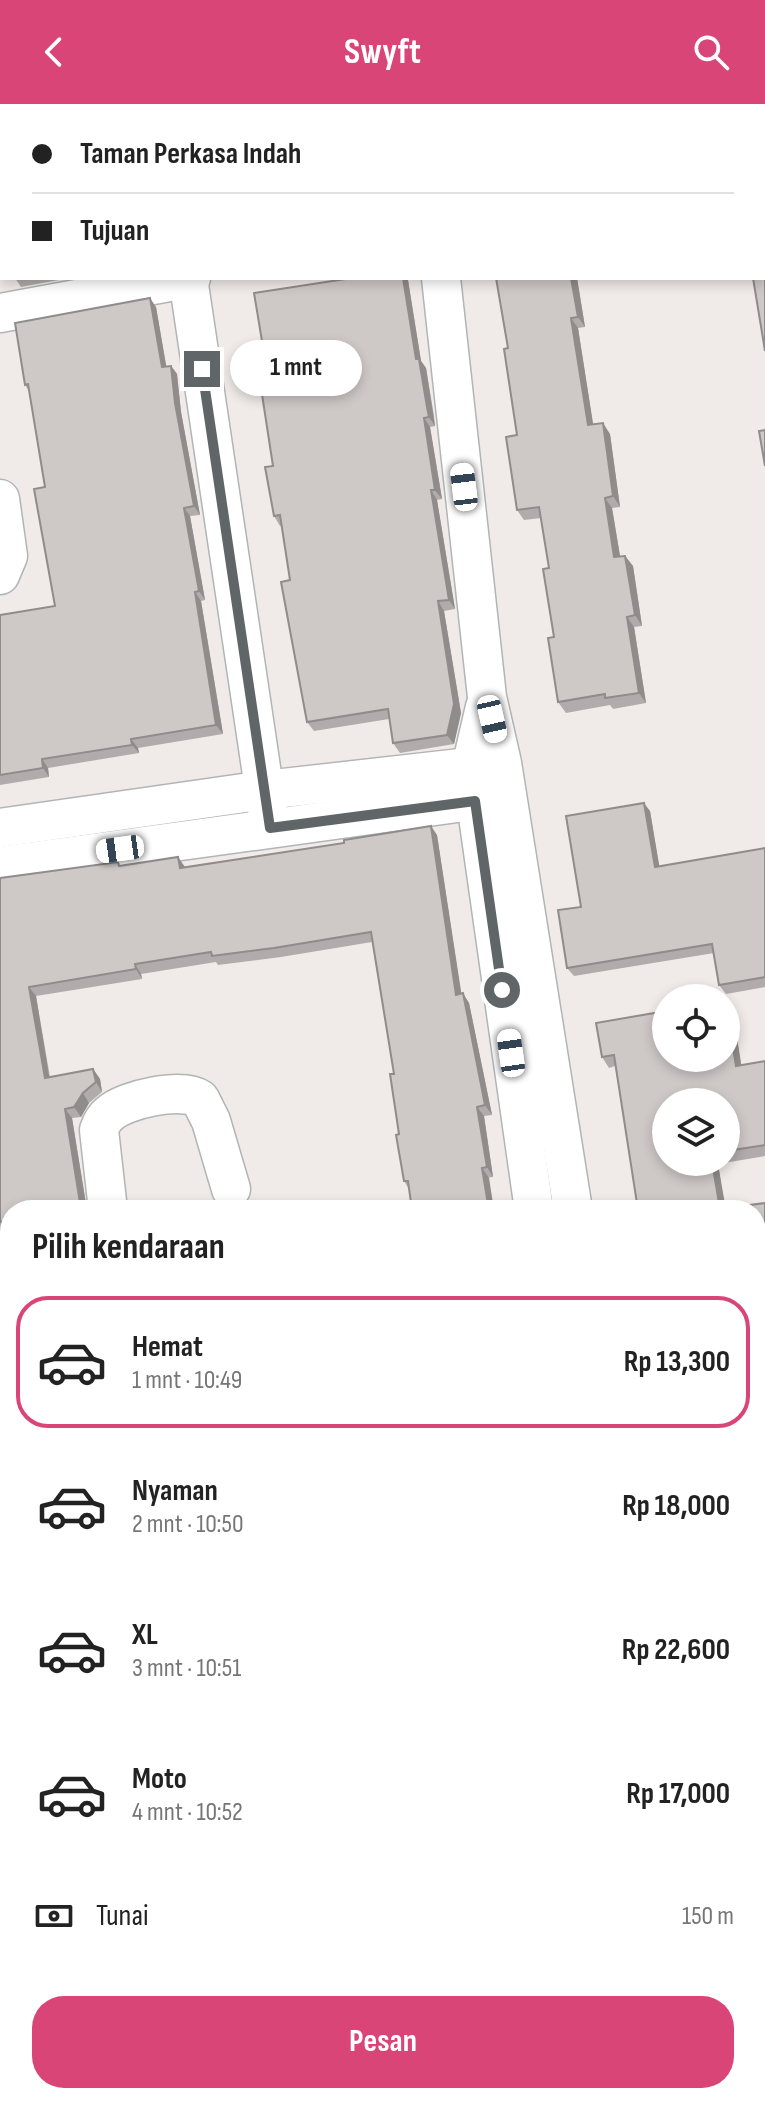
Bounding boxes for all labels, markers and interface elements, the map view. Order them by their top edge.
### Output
icon: back [32,30,76,74]
icon: search [689,30,733,74]
text: Swyft [344,31,421,74]
text: Taman Perkasa Indah [80,136,301,172]
text: Tujuan [80,213,149,249]
callout: 1 mnt [230,341,362,397]
route end [184,351,220,387]
text: 1 mnt [270,352,322,383]
car [449,462,479,512]
car [475,693,509,745]
car [95,834,145,864]
route start [484,972,520,1008]
map controls [652,984,740,1176]
button: locate [652,984,740,1072]
car [496,1028,526,1078]
button: layers [652,1088,740,1176]
text: Pilih kendaraan [32,1226,225,1269]
icon: car [36,1326,108,1398]
text: Hemat [132,1329,203,1365]
text: Rp 13,300 [624,1344,730,1380]
text: 1 mnt · 10:49 [132,1365,242,1396]
icon: car [36,1470,108,1542]
text: Nyaman [132,1473,218,1509]
text: Rp 18,000 [622,1488,730,1524]
text: 2 mnt · 10:50 [132,1509,244,1540]
icon: car [36,1614,108,1686]
text: XL [132,1617,158,1653]
text: Rp 22,600 [622,1632,730,1668]
text: 3 mnt · 10:51 [132,1653,241,1684]
icon: car [36,1758,108,1830]
text: Moto [132,1761,187,1797]
text: Rp 17,000 [626,1776,730,1812]
text: 4 mnt · 10:52 [132,1797,243,1828]
icon: cash [32,1894,76,1938]
text: Tunai [96,1898,149,1934]
text: 150 m [682,1901,734,1932]
button: Pesan [32,1996,734,2088]

